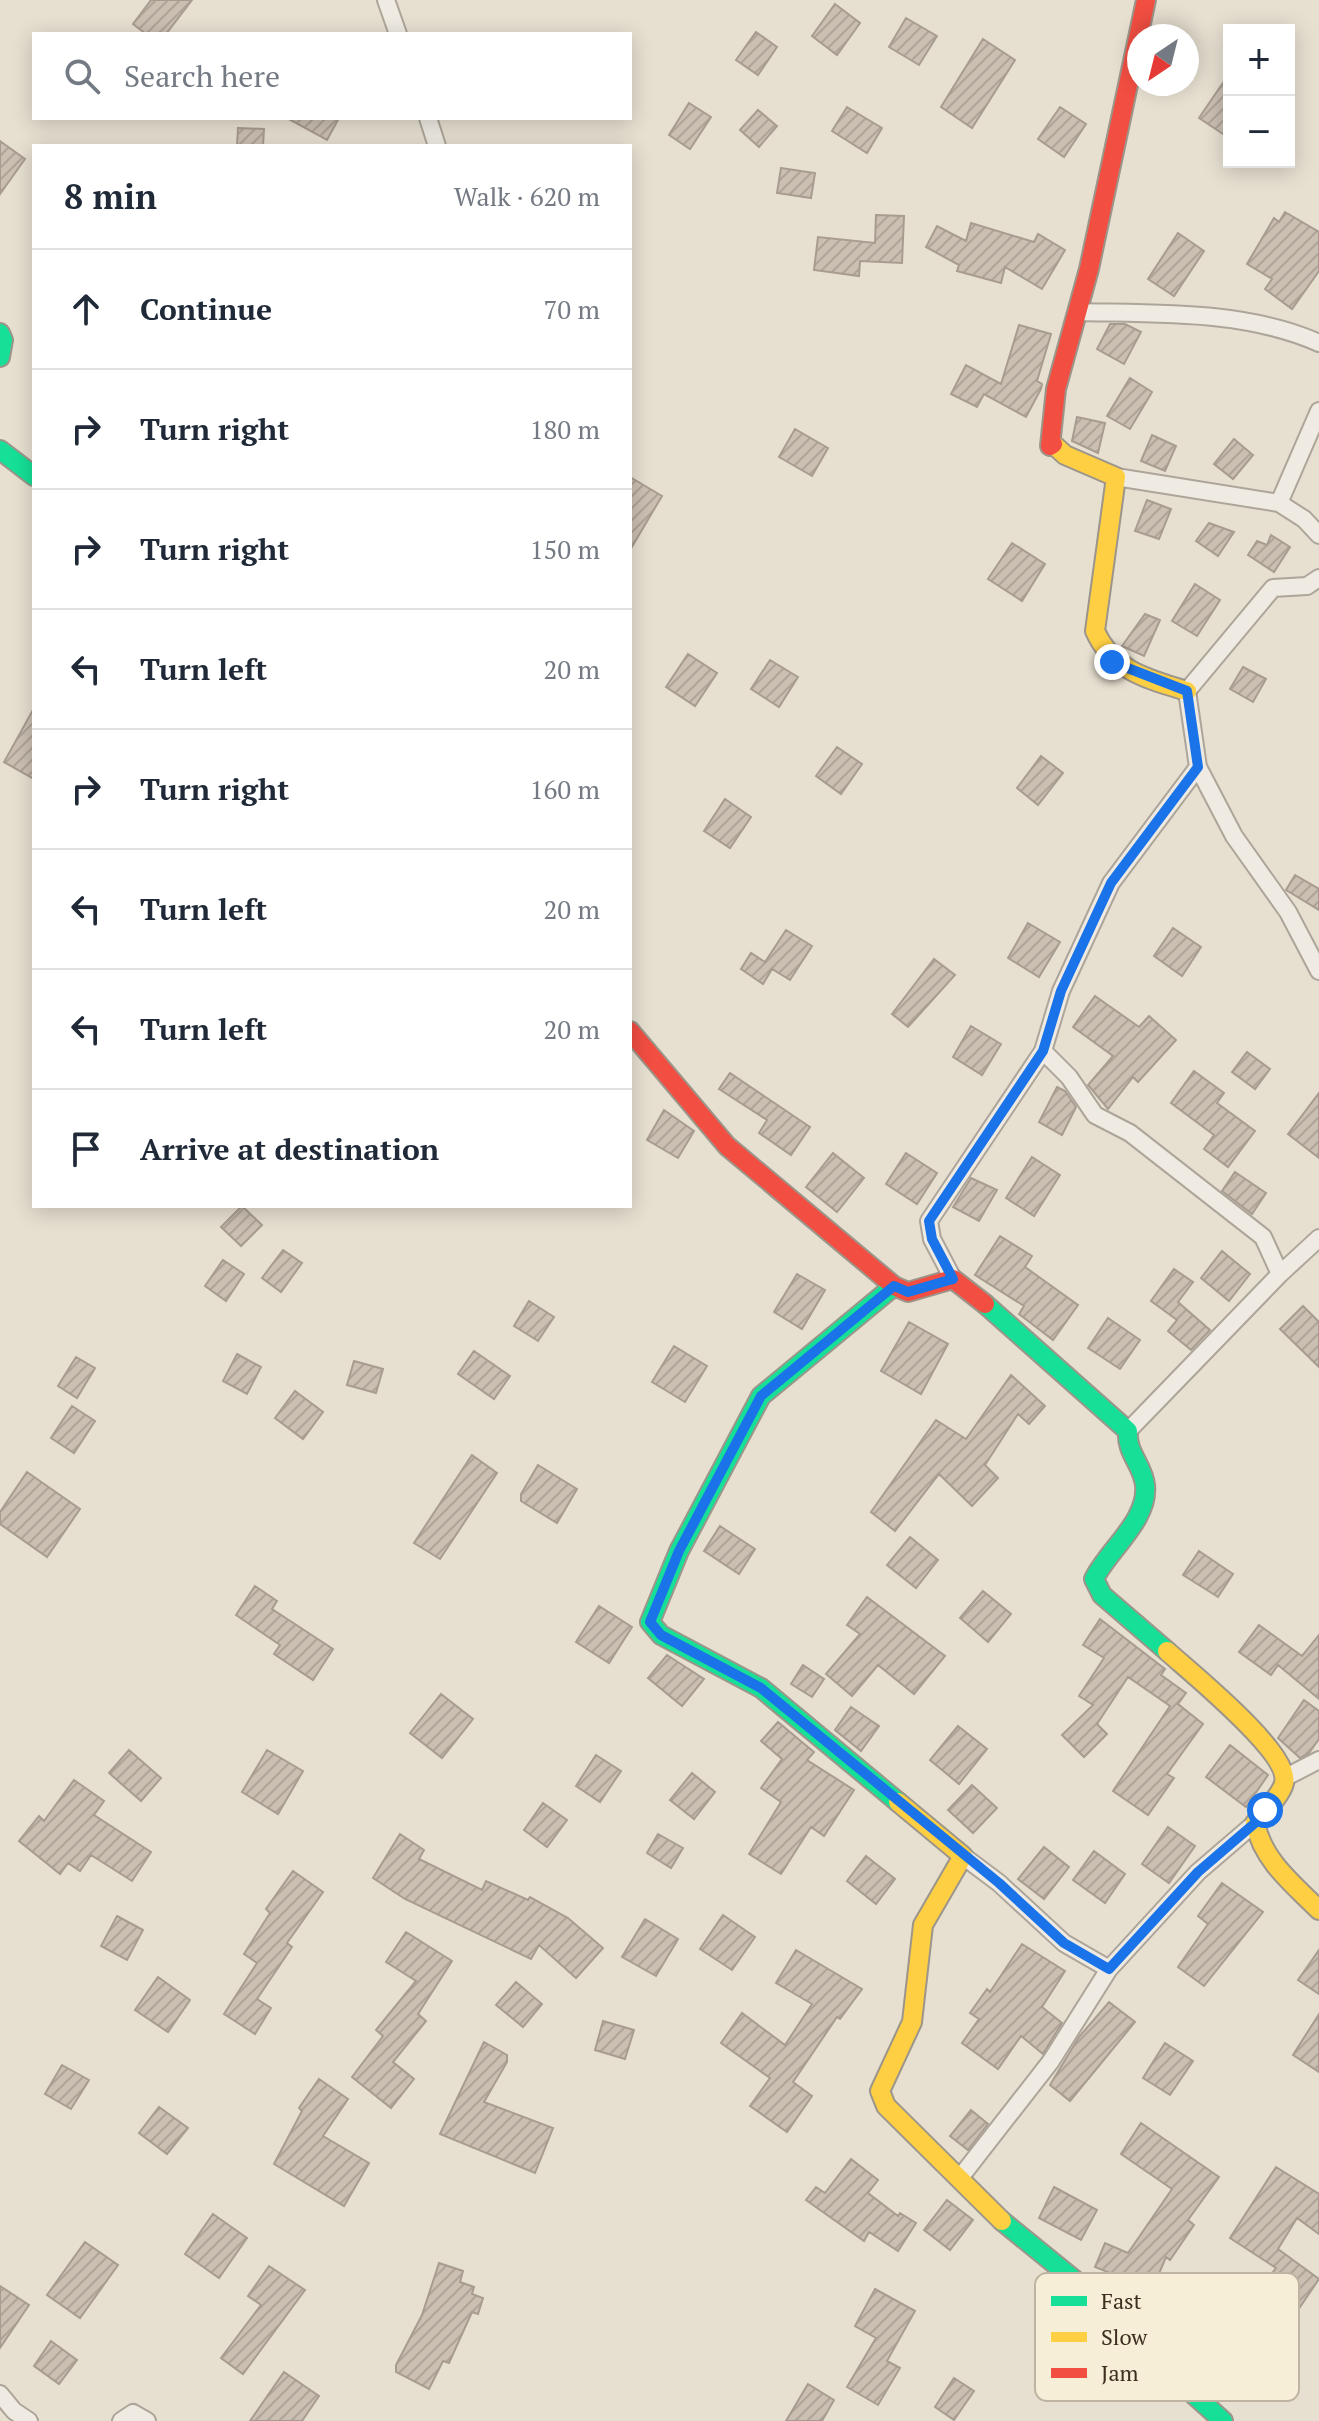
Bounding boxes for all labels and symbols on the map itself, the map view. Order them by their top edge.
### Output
north arrow [1127,24,1199,96]
route end [1094,644,1130,680]
route start [1247,1792,1283,1828]
legend [1035,2273,1299,2401]
text: Fast [1101,2286,1142,2315]
text: Slow [1101,2322,1148,2351]
text: Jam [1101,2358,1139,2387]

